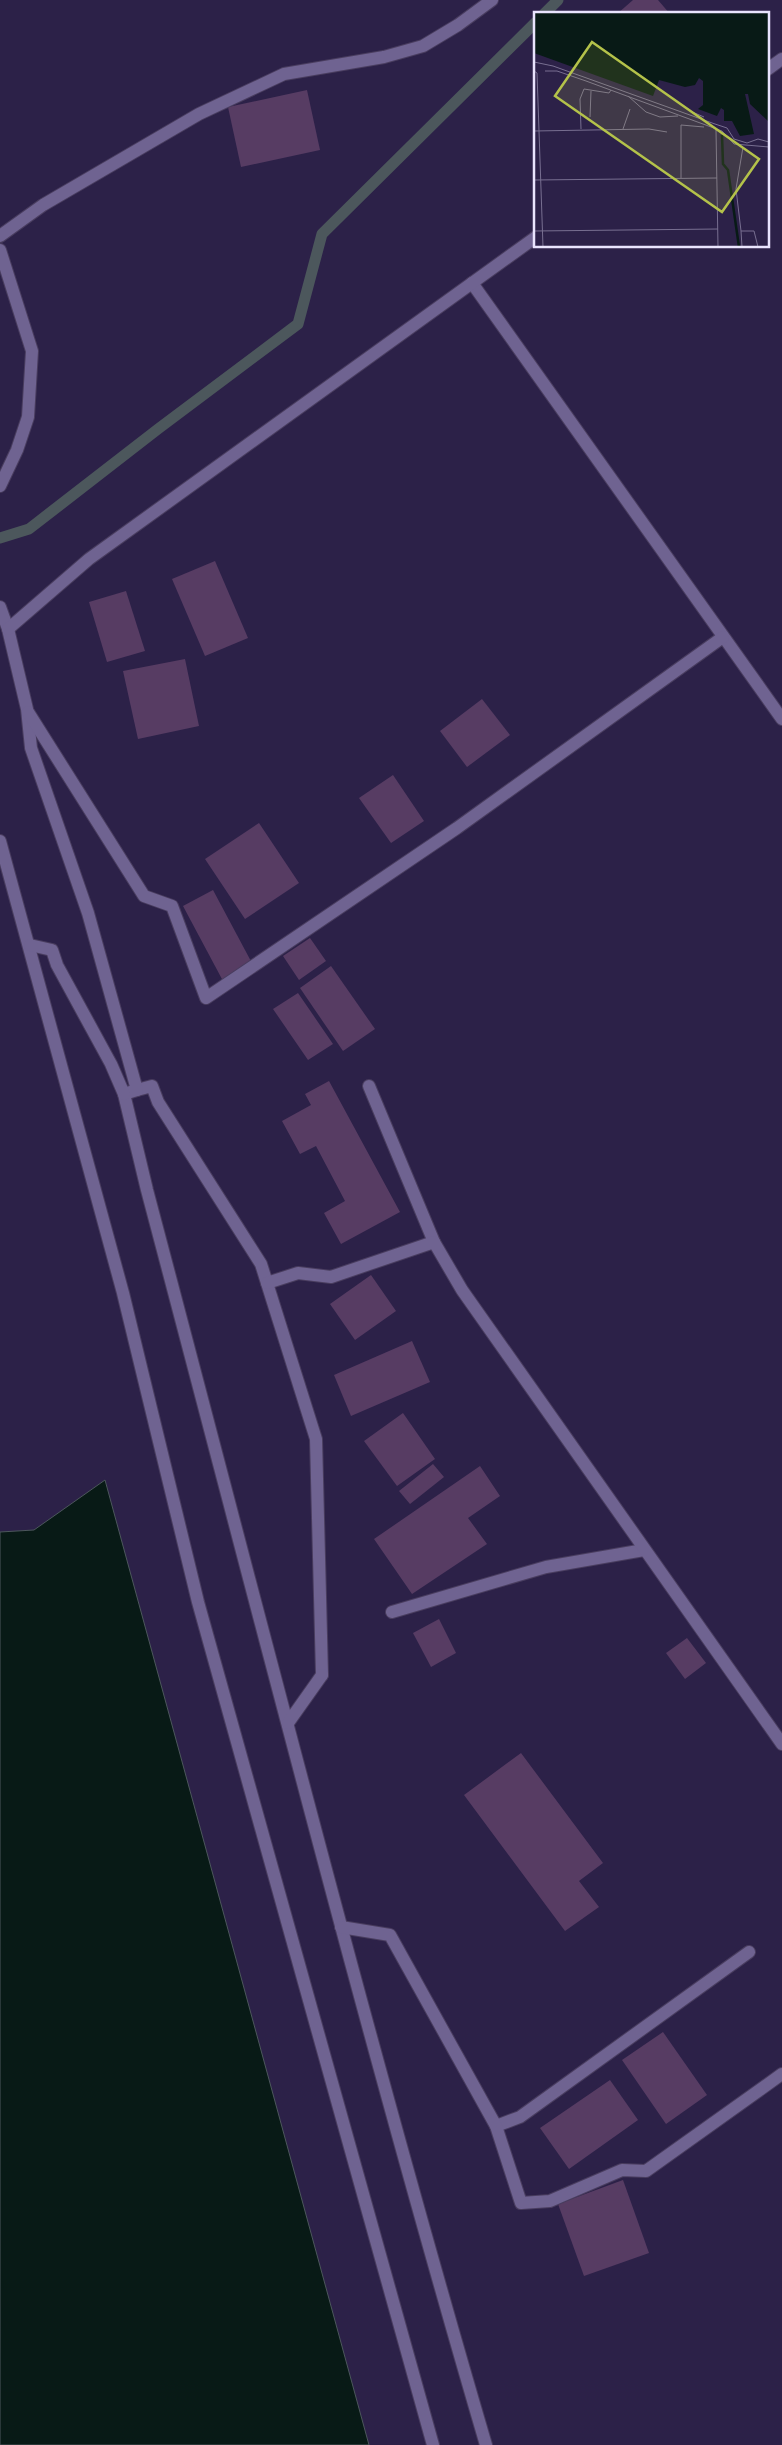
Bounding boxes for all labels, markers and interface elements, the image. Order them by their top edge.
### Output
inset map [534,12,770,248]

